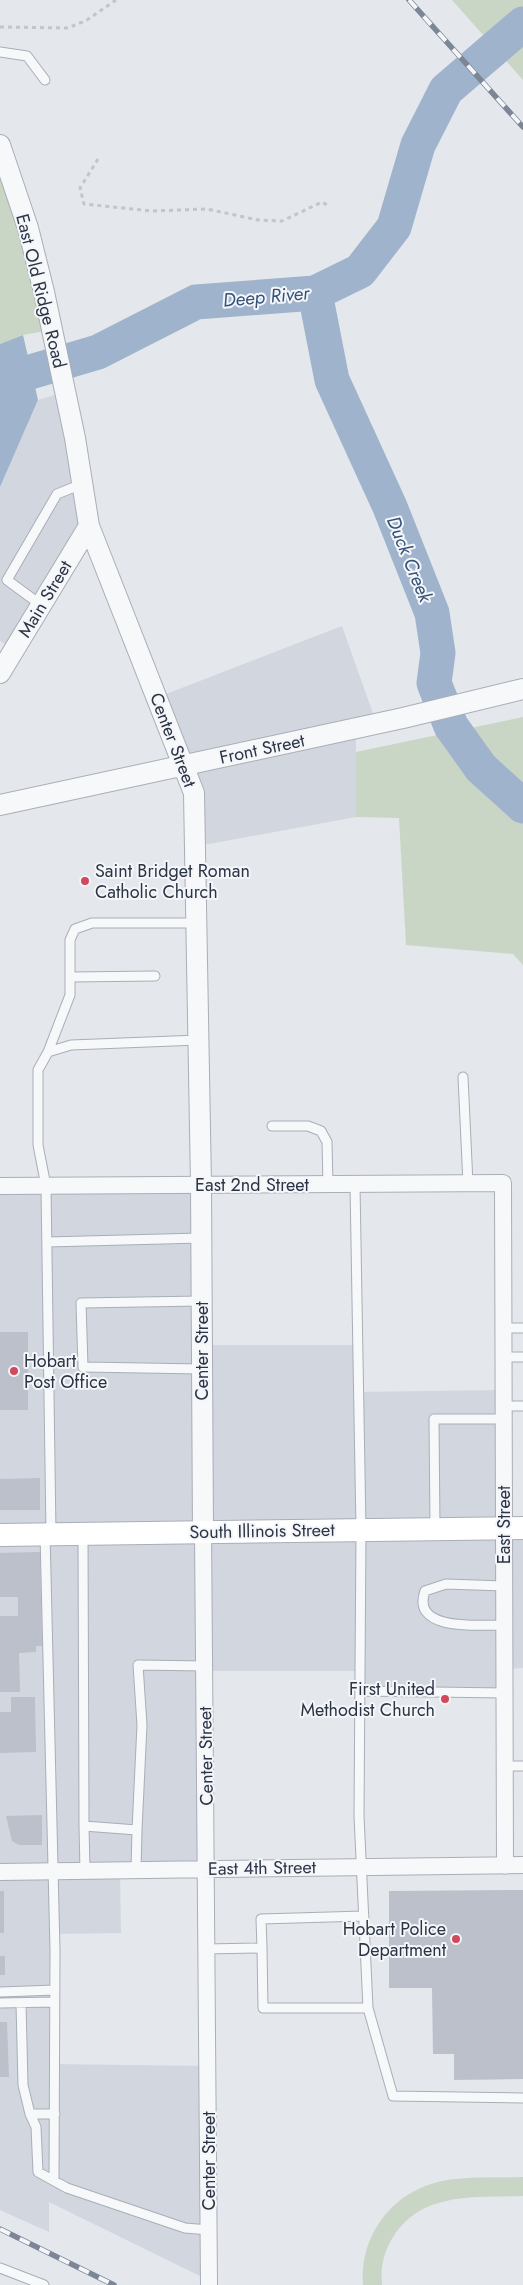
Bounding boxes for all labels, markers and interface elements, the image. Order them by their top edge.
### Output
street label: East Old Ridge Road [9,211,73,371]
water label: Deep River [222,279,312,314]
water label: Duck Creek [380,512,439,607]
street label: Main Street [12,555,79,642]
street label: Center Street [143,689,203,792]
street label: Front Street [217,727,308,771]
place label: Saint Bridget Roman Catholic Church [95,858,250,905]
marker: Saint Bridget Roman Catholic Church [79,875,91,887]
street label: East 2nd Street [195,1172,310,1198]
street label: Center Street [189,1301,215,1401]
place label: Hobart Post Office [24,1348,107,1395]
marker: Hobart Post Office [8,1365,20,1377]
street label: East Street [491,1485,517,1564]
street label: South Illinois Street [189,1517,336,1545]
place label: First United Methodist Church [300,1676,435,1723]
marker: First United Methodist Church [439,1693,451,1705]
street label: Center Street [192,1706,220,1806]
street label: East 4th Street [208,1854,317,1882]
place label: Hobart Police Department [343,1916,447,1963]
marker: Hobart Police Department [450,1933,462,1945]
street label: Center Street [196,2111,222,2211]

